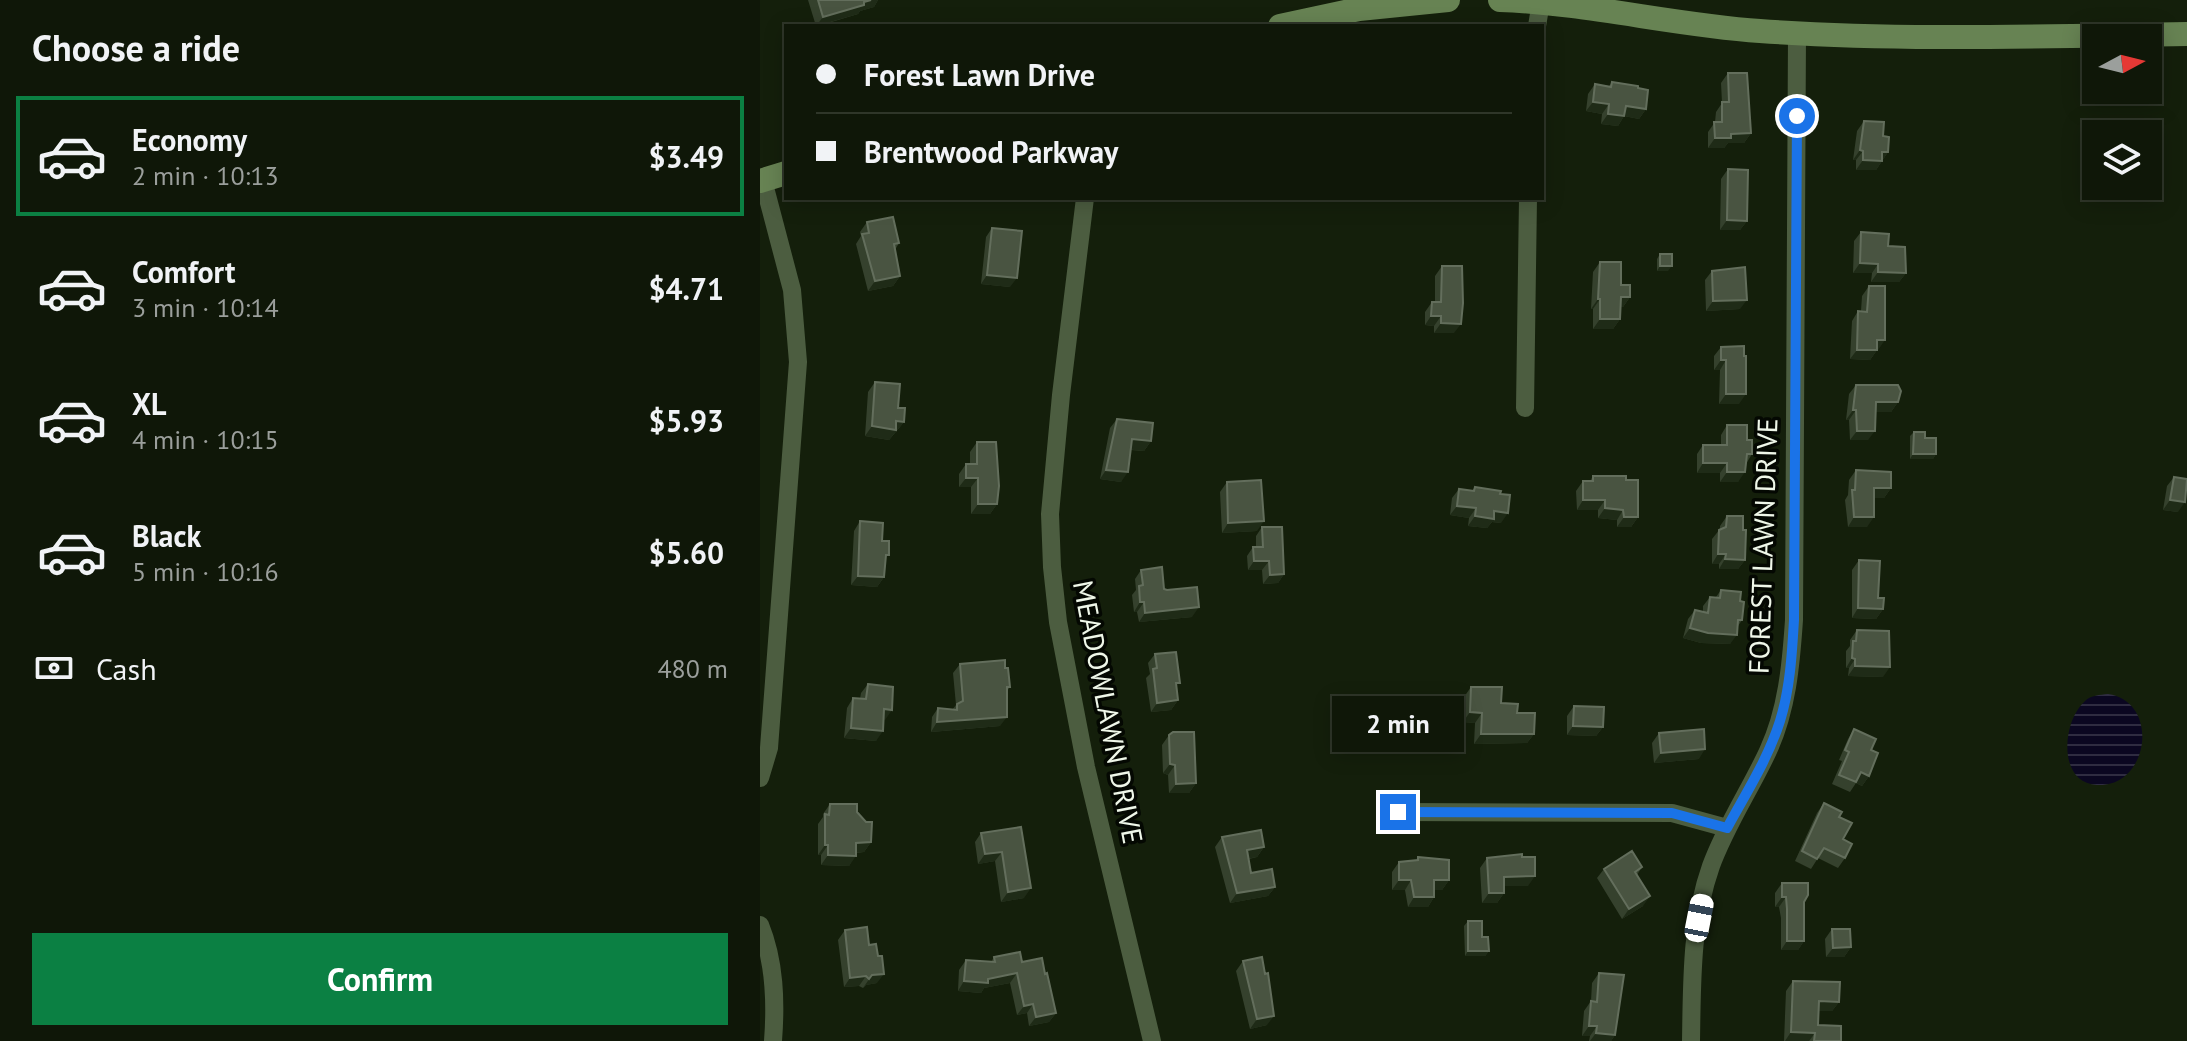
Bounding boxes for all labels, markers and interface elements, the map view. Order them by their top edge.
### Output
text: Choose a ride [32,24,240,71]
north arrow [2082,24,2162,104]
map controls [2082,24,2162,200]
text: Forest Lawn Drive [864,55,1095,94]
route start [1779,98,1815,134]
icon: car [36,120,108,192]
text: Economy [132,120,247,159]
button: layers [2082,120,2162,200]
text: Brentwood Parkway [864,132,1118,171]
text: $3.49 [649,137,724,176]
text: 2 min · 10:13 [132,159,279,192]
icon: car [36,252,108,324]
text: Comfort [132,252,235,291]
text: $4.71 [649,269,724,308]
text: 3 min · 10:14 [132,291,279,324]
icon: car [36,384,108,456]
text: XL [132,384,166,423]
text: $5.93 [649,401,724,440]
street label: FOREST LAWN DRIVE [1740,417,1785,674]
text: 4 min · 10:15 [132,423,279,456]
icon: car [36,516,108,588]
text: Black [132,516,201,555]
text: $5.60 [649,533,724,572]
text: 5 min · 10:16 [132,555,279,588]
street label: MEADOWLAWN DRIVE [1065,577,1152,847]
icon: cash [32,646,76,690]
text: Cash [96,649,157,688]
text: 480 m [657,652,728,685]
callout: 2 min [1332,696,1464,752]
text: 2 min [1366,707,1430,740]
route end [1380,794,1416,830]
car [1683,892,1715,944]
button: Confirm [32,933,728,1025]

